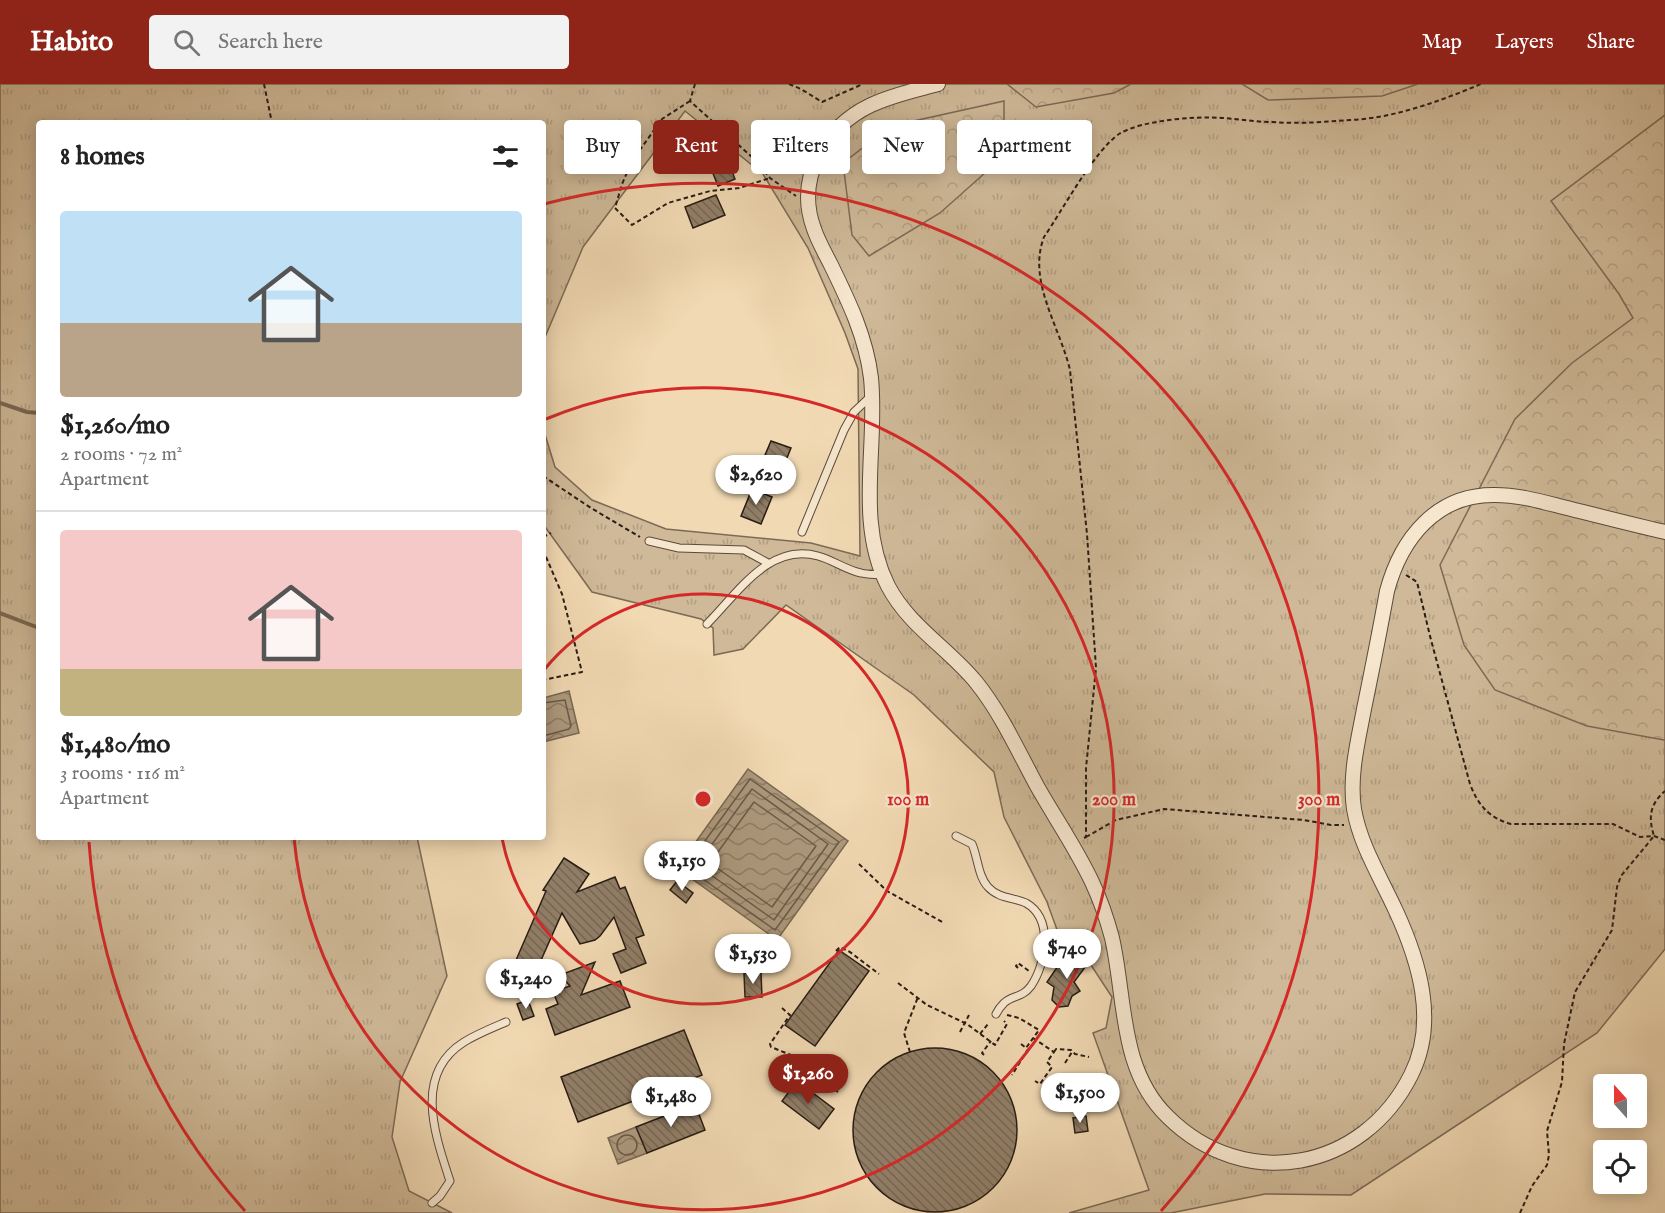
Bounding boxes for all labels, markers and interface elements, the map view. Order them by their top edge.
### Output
search box [149,15,569,69]
text: Habito [30,25,113,60]
icon: search [170,26,203,59]
text: Search here [218,28,323,56]
text: Map [1422,29,1462,56]
text: Layers [1495,29,1554,56]
text: Share [1587,29,1635,56]
chip: Buy [564,120,641,174]
chip: Rent [653,120,739,174]
chip: Filters [751,120,850,174]
chip: New [862,120,945,174]
chip: Apartment [957,120,1092,174]
text: 8 homes [60,140,145,173]
icon: filters [489,140,522,173]
icon: home [237,250,345,358]
text: $1,260/mo [60,409,170,442]
text: 2 rooms · 72 m² [60,442,182,467]
pin: $2,620 [707,455,805,506]
text: $2,620 [729,462,783,487]
text: Apartment [60,467,149,492]
icon: home [237,569,345,677]
text: $1,480/mo [60,728,170,761]
text: 3 rooms · 116 m² [60,761,185,786]
text: Apartment [60,786,149,811]
centre of rings [693,789,713,809]
text: 100 m [887,789,929,812]
text: 200 m [1092,789,1136,812]
text: 300 m [1298,789,1340,812]
pin: $1,150 [633,841,731,892]
text: $1,150 [658,848,706,873]
pin: $740 [1031,929,1103,980]
pin: $1,530 [704,934,802,985]
text: $740 [1047,936,1087,961]
text: $1,530 [729,941,777,966]
pin: $1,240 [477,959,575,1010]
text: $1,240 [500,966,552,991]
pin: $1,260 [759,1054,857,1105]
text: $1,260 [782,1061,834,1086]
pin: $1,500 [1031,1073,1129,1124]
north arrow [1593,1074,1647,1128]
map controls [1593,1074,1647,1194]
pin: $1,480 [622,1077,720,1128]
text: $1,500 [1055,1080,1105,1105]
text: $1,480 [645,1084,697,1109]
button: locate [1593,1140,1647,1194]

